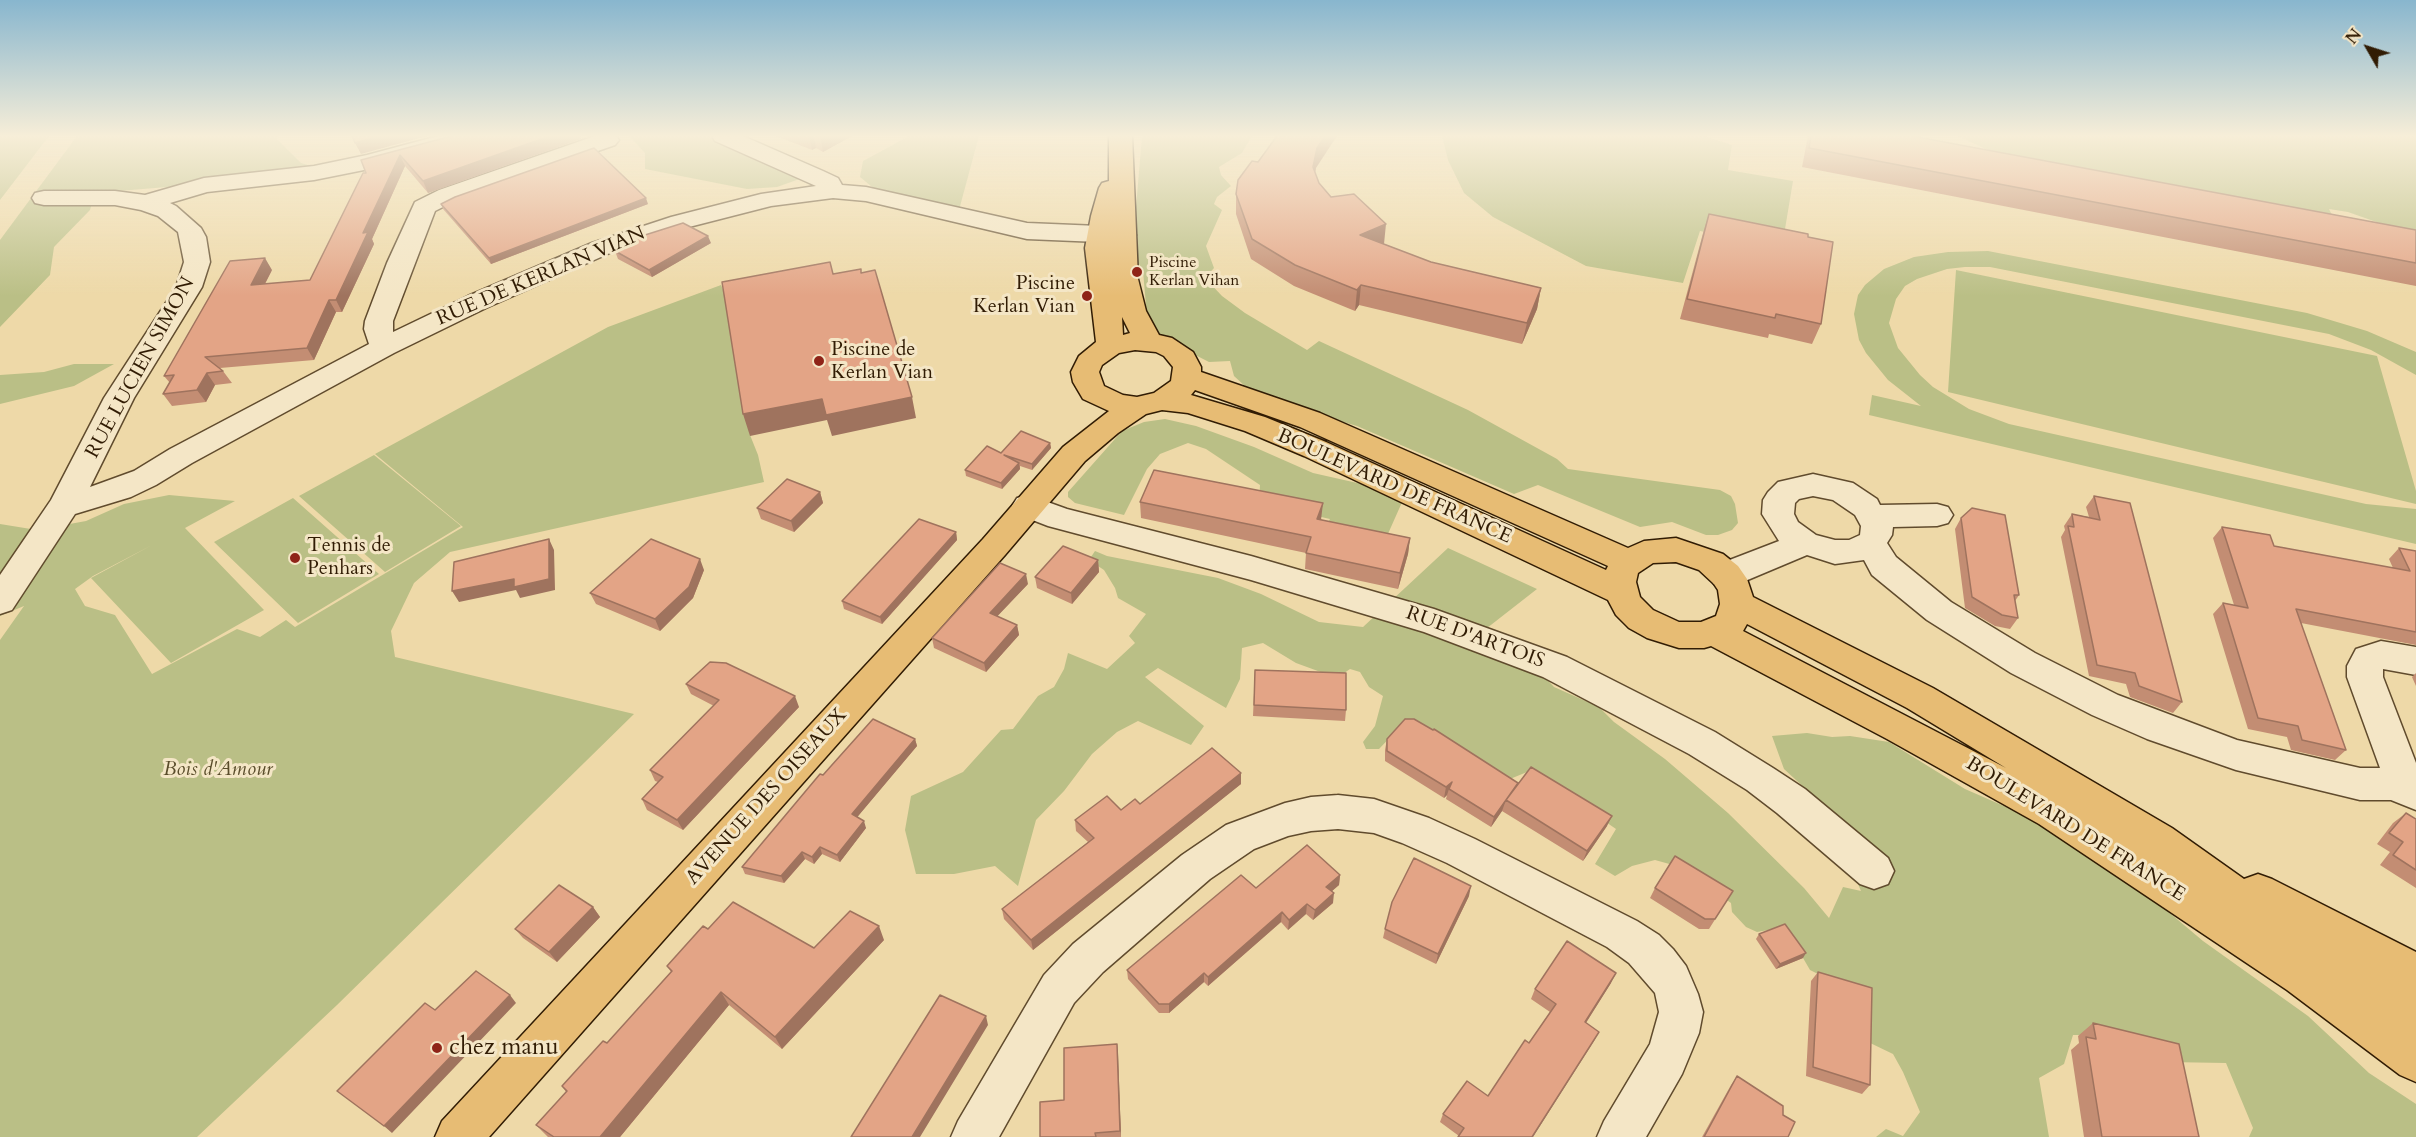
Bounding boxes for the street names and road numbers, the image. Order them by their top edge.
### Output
street label: RUE DE KERLAN VIAN [433,222,649,332]
street label: RUE LUCIEN SIMON [81,273,201,463]
street label: BOULEVARD DE FRANCE [1273,424,1515,550]
street label: RUE D'ARTOIS [1402,602,1548,674]
street label: AVENUE DES OISEAUX [681,704,853,890]
street label: BOULEVARD DE FRANCE [1961,752,2189,908]

